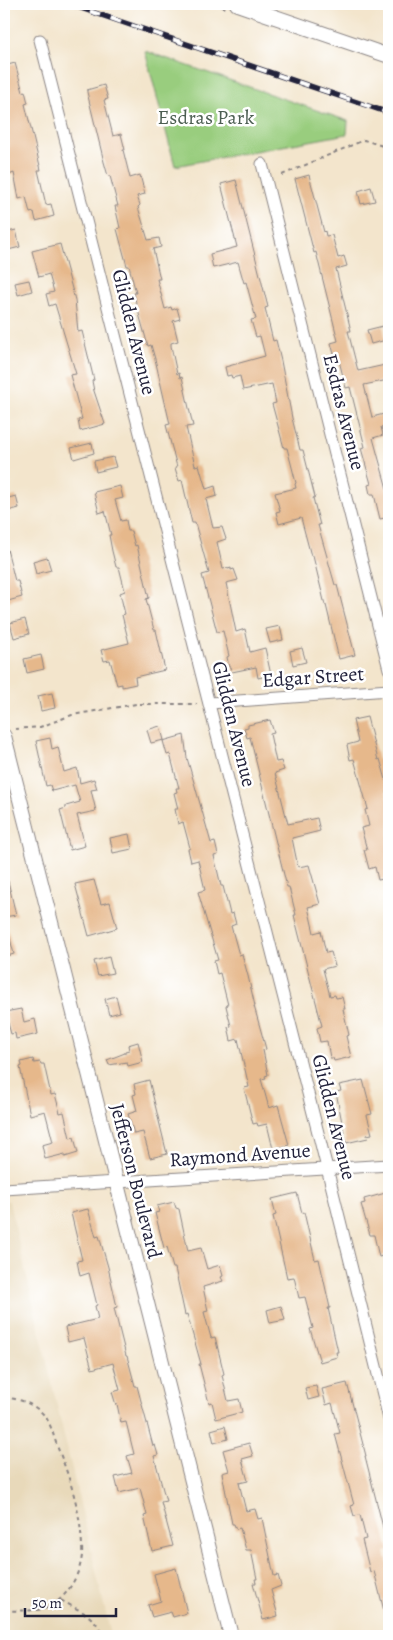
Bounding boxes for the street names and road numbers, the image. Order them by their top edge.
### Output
street label: Glidden Avenue [105,266,163,398]
street label: Esdras Avenue [317,351,371,473]
street label: Glidden Avenue [205,658,263,790]
street label: Edgar Street [261,660,365,694]
street label: Glidden Avenue [305,1051,363,1183]
street label: Jefferson Boulevard [104,1101,168,1262]
street label: Raymond Avenue [168,1137,312,1173]

